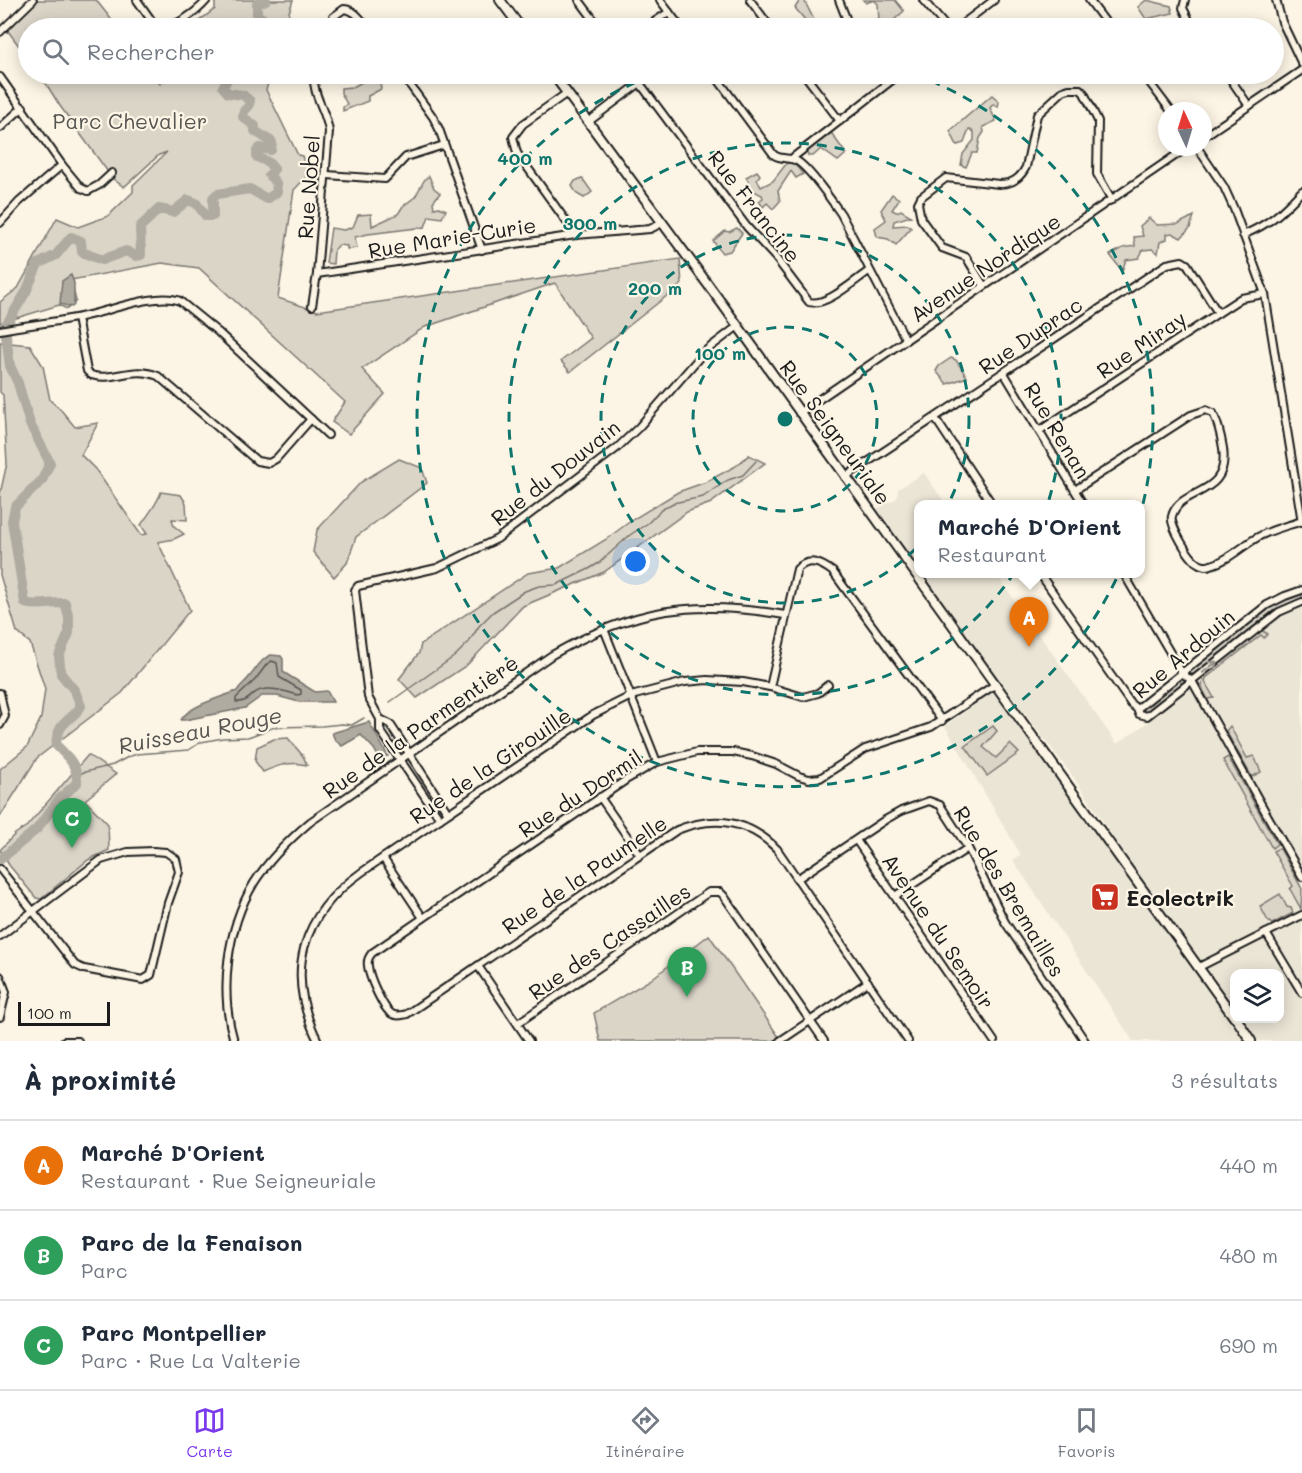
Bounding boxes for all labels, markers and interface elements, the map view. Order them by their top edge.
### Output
search box [18,18,1284,84]
icon: search [39,35,72,68]
text: Rechercher [87,37,215,66]
north arrow [1158,102,1212,156]
park label: Parc Chevalier [53,107,207,134]
street label: Rue Nobel [291,134,325,240]
street label: Rue Francine [703,144,807,268]
text: 400 m [497,146,553,170]
street label: Avenue Nordique [905,207,1065,327]
street label: Rue Marie-Curie [366,210,538,264]
text: 300 m [563,211,617,235]
text: 200 m [628,276,682,300]
street label: Rue Duprac [973,290,1087,380]
street label: Rue Miray [1091,304,1191,384]
text: 100 m [694,341,746,365]
street label: Rue Seigneuriale [774,354,898,510]
street label: Rue Renan [1019,377,1097,483]
centre of rings [775,409,795,429]
street label: Rue du Douvain [485,413,625,531]
popup [914,500,1145,578]
text: Marché D'Orient [938,512,1121,541]
text: Restaurant [938,541,1047,567]
your location [621,547,650,576]
pin: A [1010,598,1048,647]
street label: Rue Ardouin [1126,602,1240,704]
street label: Rue de la Parmentière [317,648,523,804]
one-way arrow [1201,660,1217,673]
water label: Ruisseau Rouge [116,700,284,760]
street label: Rue de la Girouille [404,701,576,829]
street label: Rue du Dormil [513,743,647,843]
pin: C [52,798,92,848]
street label: Rue des Bremailles [948,801,1072,981]
street label: Rue de la Paumelle [496,809,672,939]
street label: Avenue du Semoir [877,848,1001,1014]
street label: Rue des Cassailles [523,877,695,1005]
supermarket icon: Ecolectrik [1089,881,1121,913]
place label: Ecolectrik [1126,884,1234,911]
pin: B [668,948,706,997]
map controls [1230,969,1284,1023]
button: layers [1230,969,1284,1023]
scale bar [18,999,110,1026]
text: 100 m [27,1002,72,1023]
text: À proximité [24,1063,176,1097]
text: 3 résultats [1172,1067,1278,1093]
text: Marché D'Orient [81,1138,265,1167]
text: A [37,1152,50,1178]
text: 440 m [1220,1152,1278,1178]
text: Restaurant · Rue Seigneuriale [81,1167,376,1193]
text: Parc de la Fenaison [81,1228,302,1257]
text: B [37,1242,50,1268]
text: 480 m [1219,1242,1278,1268]
text: Parc [81,1257,127,1283]
text: Parc Montpellier [81,1318,266,1347]
text: C [36,1332,51,1358]
text: 690 m [1219,1332,1278,1358]
text: Parc · Rue La Valterie [81,1347,301,1373]
tab: Carte [187,1404,233,1461]
tab: Itinéraire [606,1404,685,1461]
tab: Favoris [1058,1404,1115,1461]

